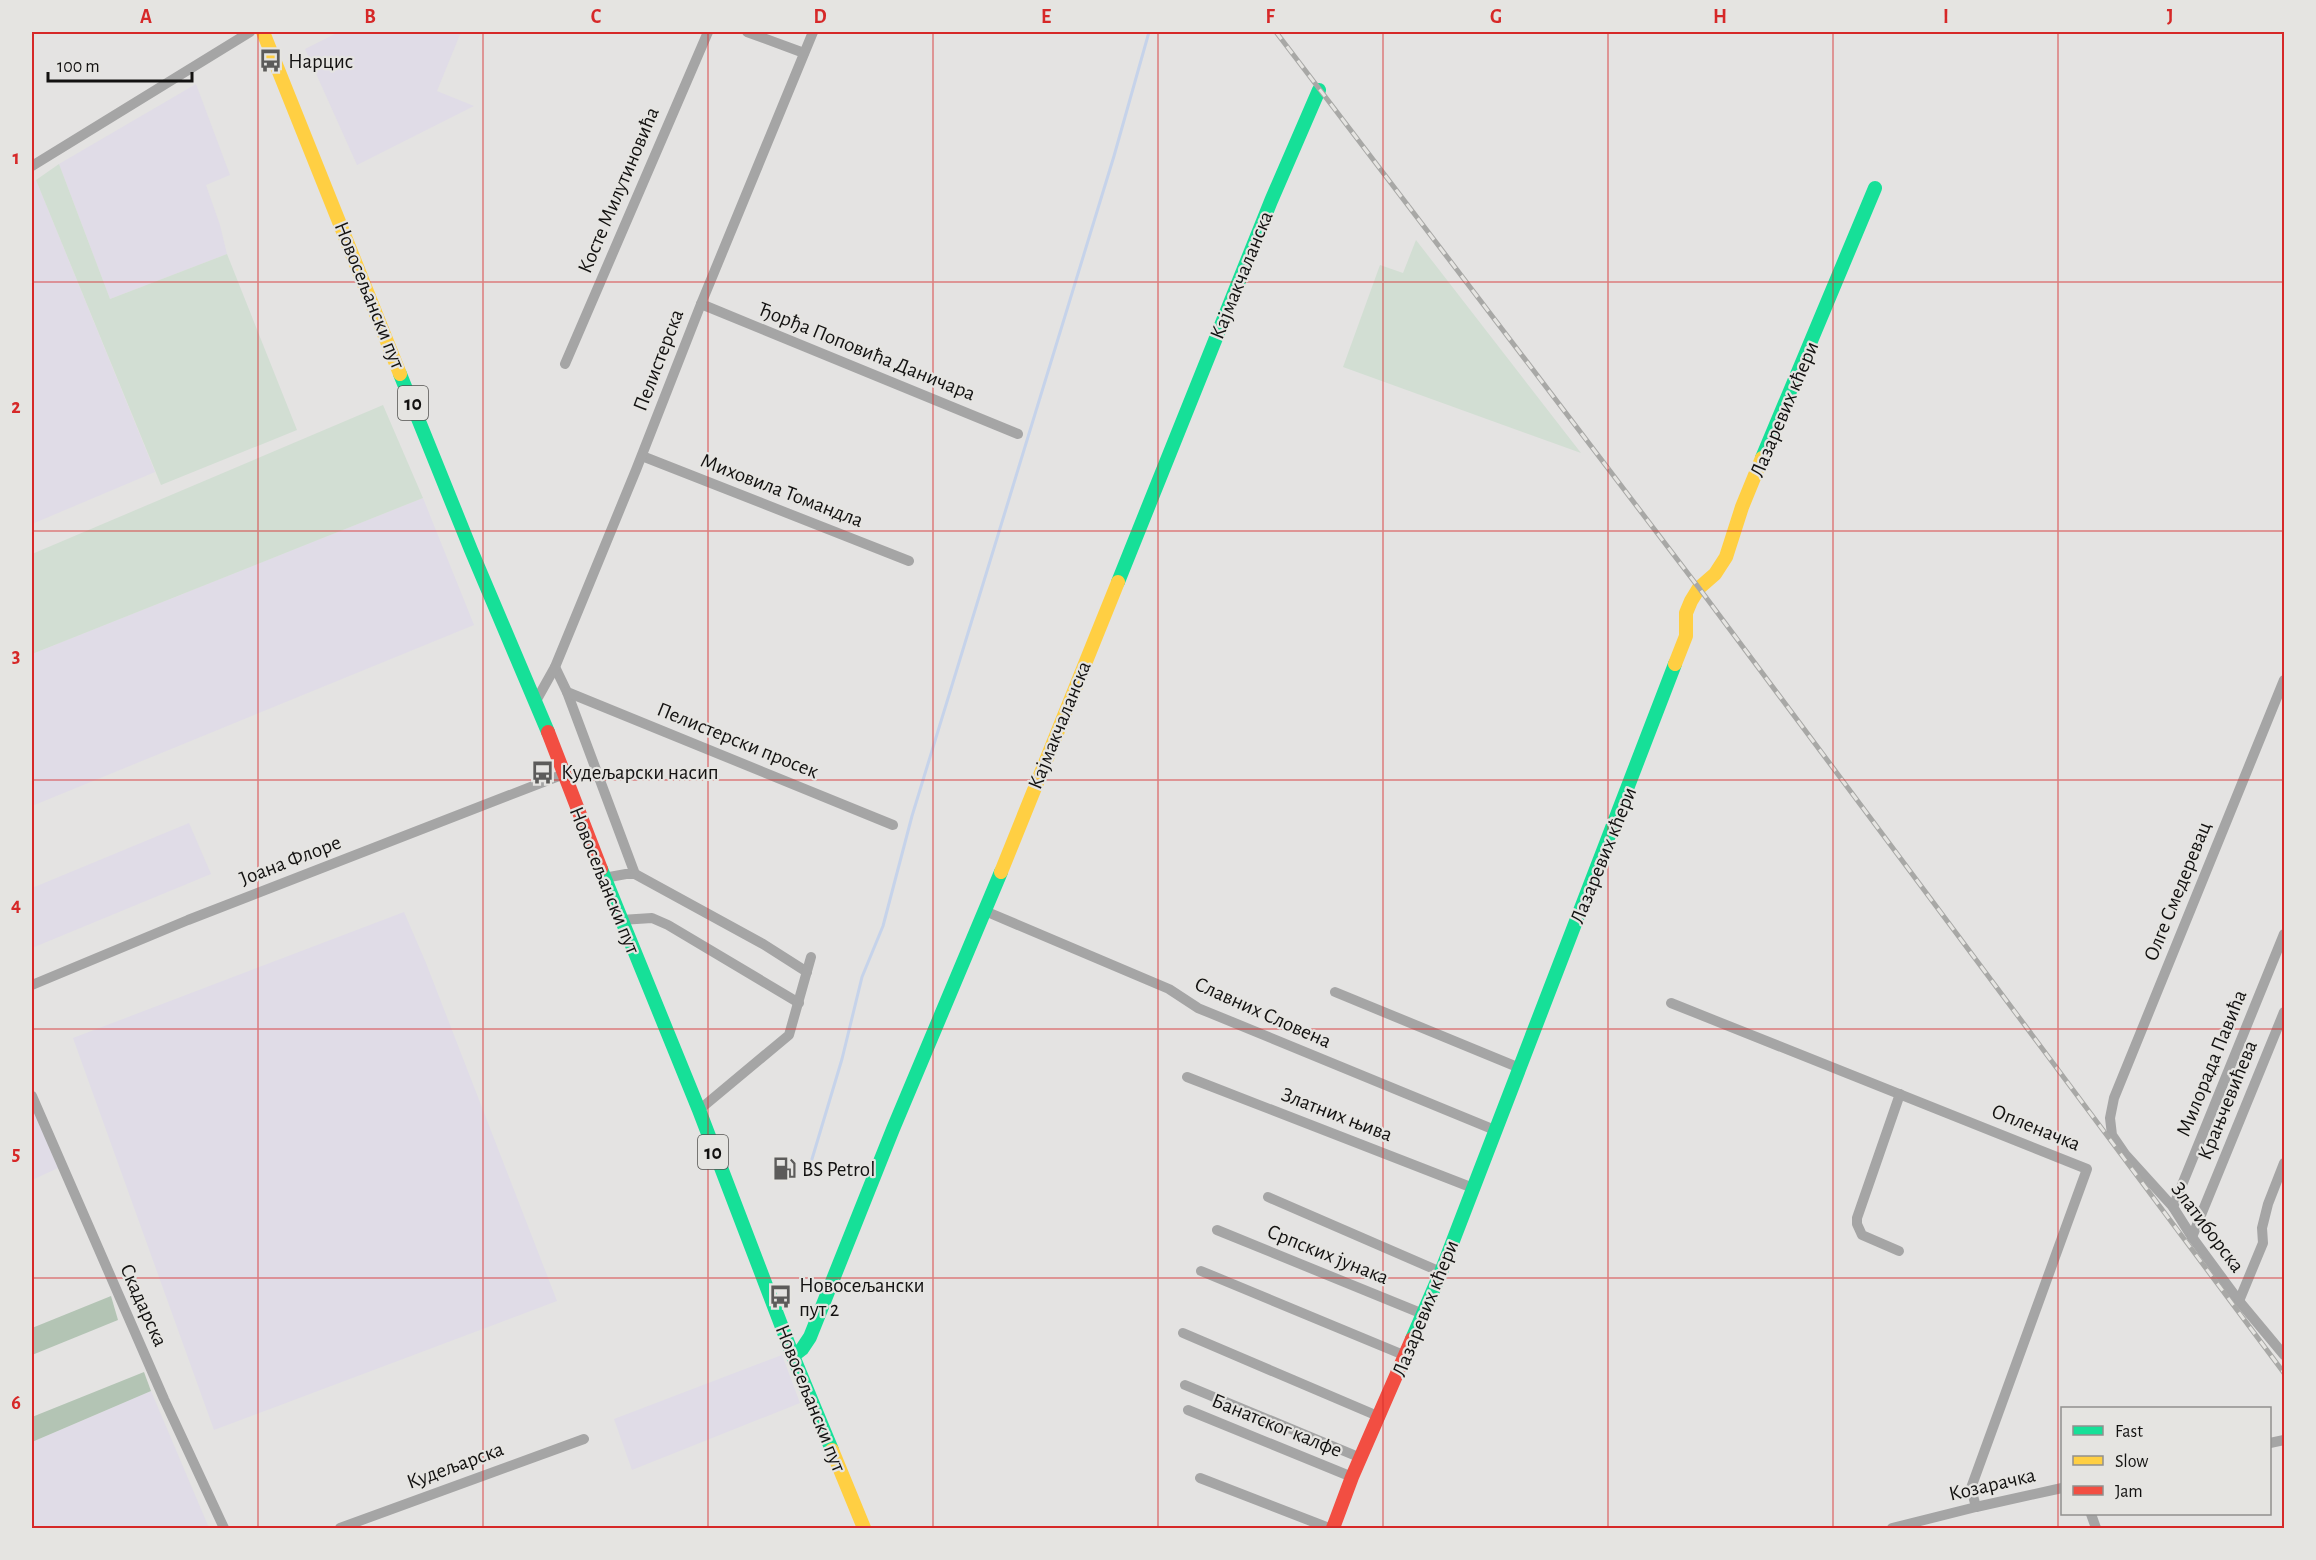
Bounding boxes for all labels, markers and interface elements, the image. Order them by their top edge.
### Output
text: A [140,7,152,27]
text: B [364,7,376,27]
text: C [591,7,602,27]
text: D [813,7,827,27]
text: E [1041,7,1051,27]
text: F [1265,7,1275,27]
text: G [1490,7,1502,27]
text: H [1713,7,1727,27]
text: I [1943,7,1949,27]
text: J [2167,7,2173,27]
scale bar [48,45,192,83]
bus stop icon: Нарцис [257,48,283,74]
place label: Нарцис [288,51,353,72]
text: 100 m [57,58,100,76]
street label: Косте Милутиновића [574,104,663,276]
text: 1 [12,148,20,168]
street label: Кајмакчаланска [1206,208,1277,342]
street label: Новосељански пут [330,219,409,372]
street label: Ђорђа Поповића Даничара [755,298,979,406]
street label: Пелистерска [629,306,688,414]
street label: Лазаревих кћери [1746,338,1822,480]
road number: 10 [398,386,428,420]
text: 2 [11,397,21,417]
street label: Миховила Томандла [697,450,867,531]
text: 3 [12,646,20,666]
street label: Кајмакчаланска [1024,658,1095,792]
street label: Пелистерски просек [654,699,822,783]
bus stop icon: Кудељарски насип [530,759,556,785]
place label: Кудељарски насип [561,762,719,783]
street label: Лазаревих кћери [1567,784,1640,926]
street label: Новосељански пут [565,804,644,957]
street label: Олге Смедеревац [2140,818,2215,964]
street label: Јоана Флоре [237,832,344,889]
text: 4 [11,895,21,915]
street label: Славних Словена [1191,973,1335,1052]
street label: Милорада Павића [2172,987,2251,1139]
street label: Крањчевићева [2194,1037,2261,1163]
street label: Златних њива [1278,1084,1396,1145]
street label: Опленачка [1988,1100,2084,1155]
road number: 10 [698,1135,728,1169]
text: 5 [12,1144,20,1164]
fuel station icon: BS Petrol [771,1156,797,1182]
place label: BS Petrol [802,1159,875,1180]
street label: Златиборска [2167,1178,2248,1277]
street label: Српских јунака [1264,1221,1392,1288]
street label: Лазаревих кћери [1389,1237,1462,1379]
street label: Скадарска [116,1261,171,1350]
place label: Новосељански пут 2 [799,1275,925,1320]
bus stop icon: Новосељански пут 2 [768,1284,794,1310]
street label: Новосељански пут [771,1322,850,1475]
street label: Банатског калфе [1209,1390,1345,1461]
text: 6 [11,1393,21,1413]
legend [2061,1407,2271,1515]
text: Fast [2115,1423,2143,1441]
street label: Кудељарска [404,1438,507,1493]
text: Slow [2115,1453,2148,1471]
street label: Козарачка [1947,1464,2038,1505]
text: Jam [2115,1483,2143,1501]

